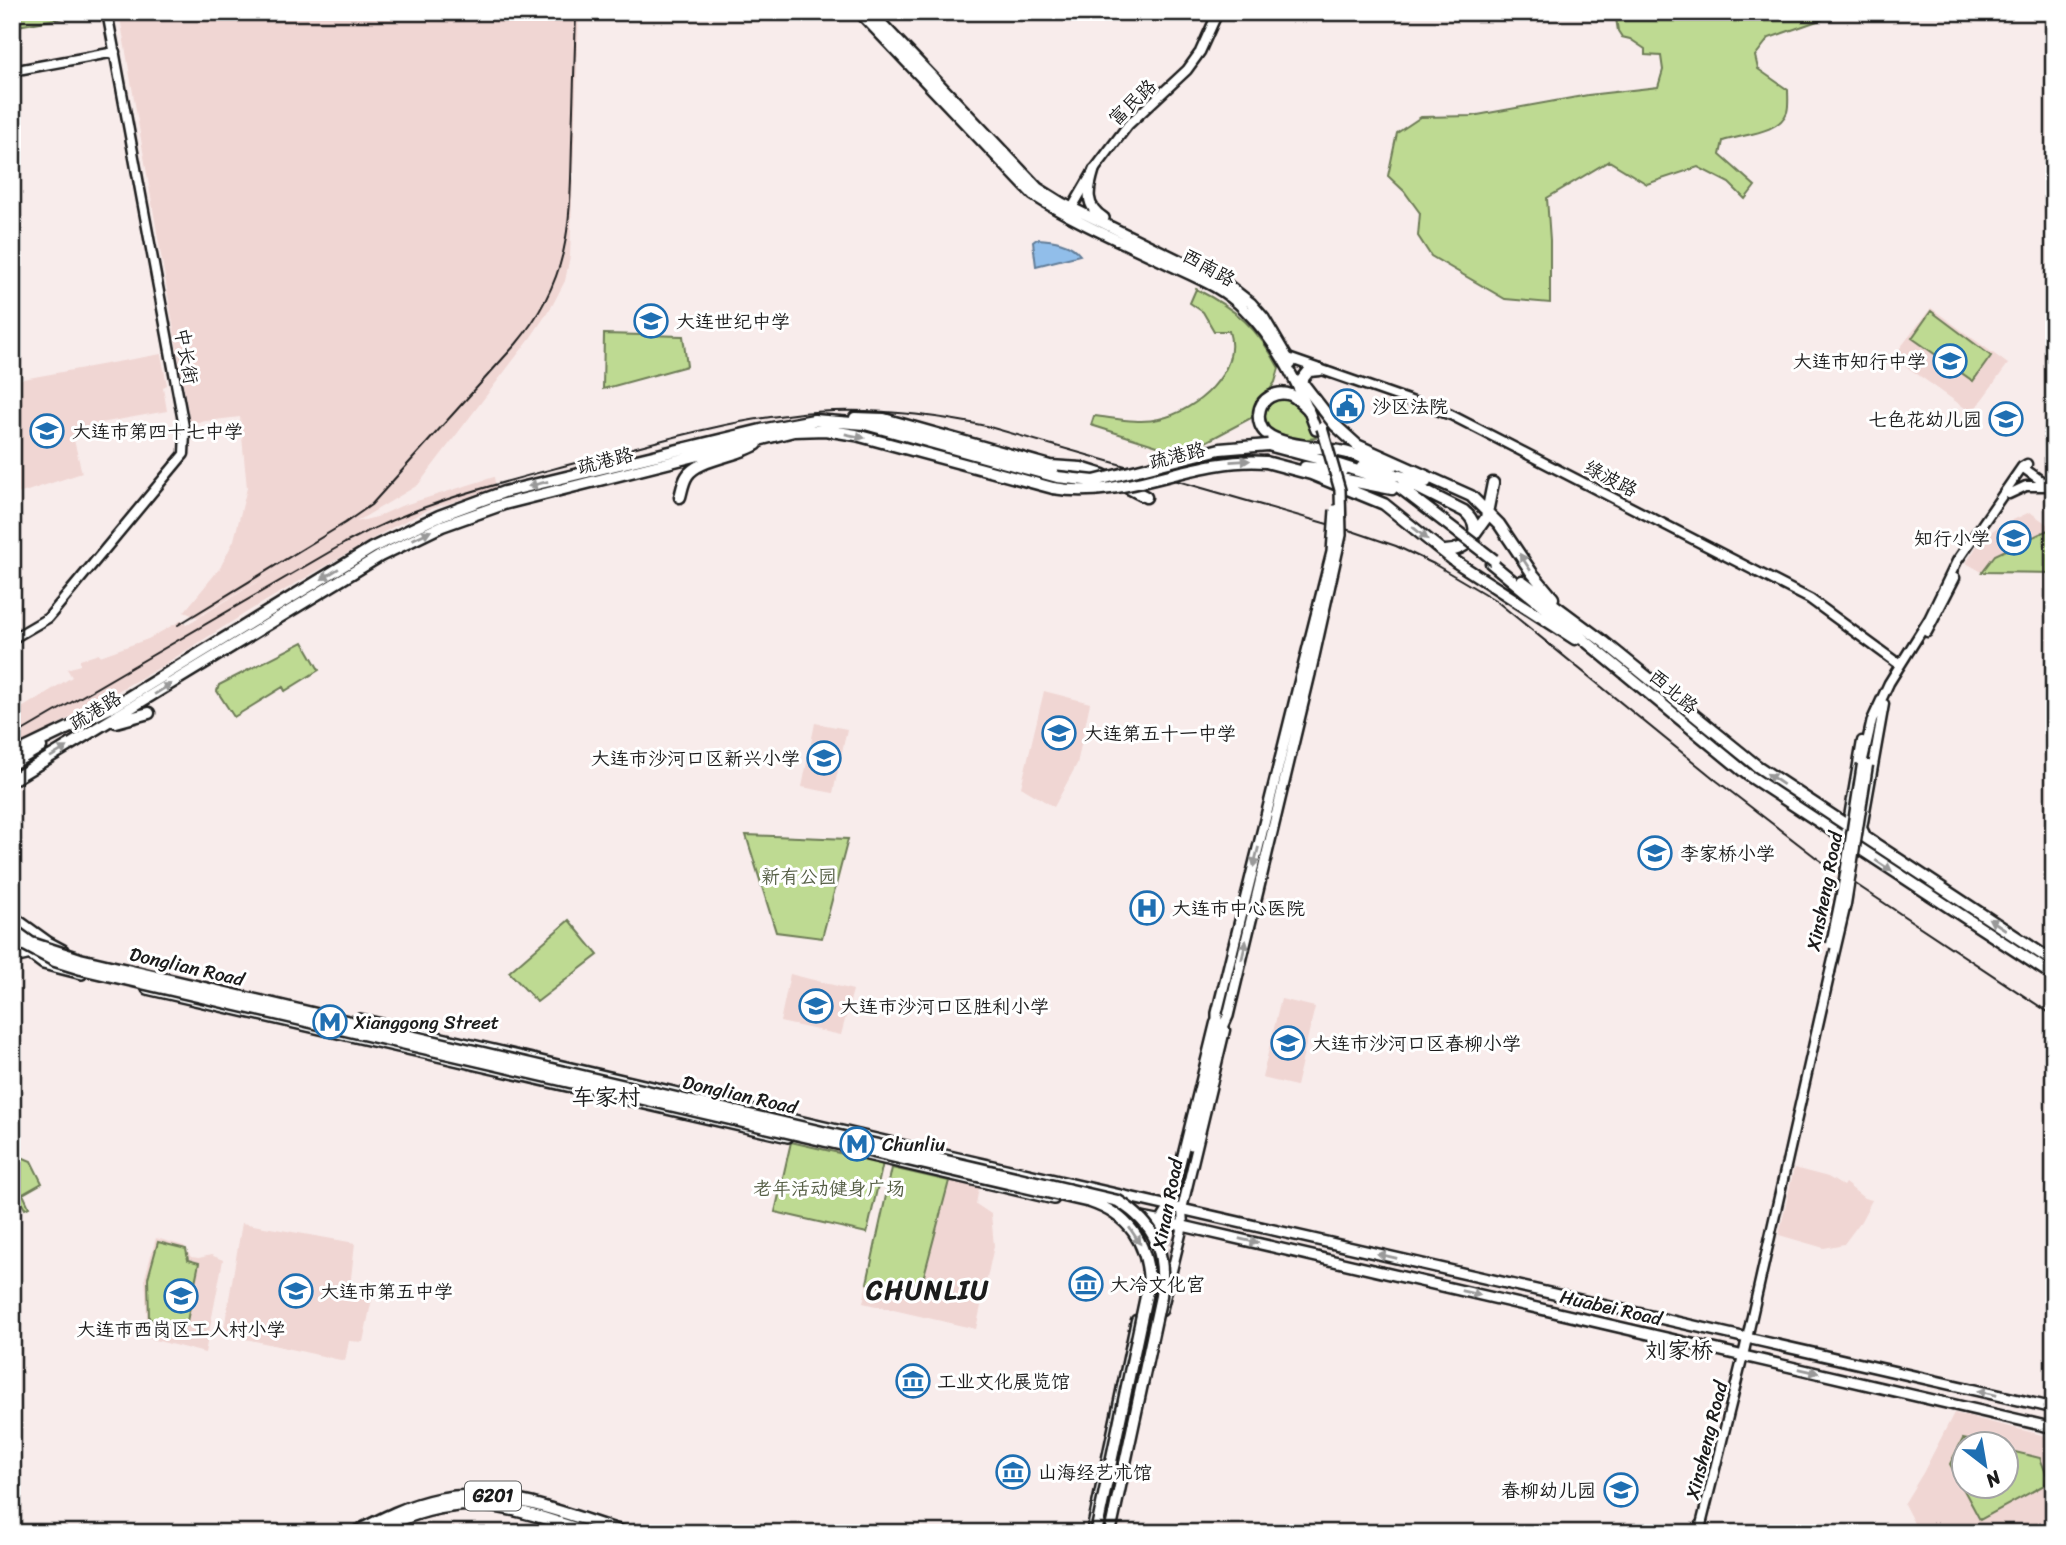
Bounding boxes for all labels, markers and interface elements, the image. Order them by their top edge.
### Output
street label: 富民路 [1100,71,1164,134]
street label: 西南路 [1176,239,1242,296]
school or university icon: 大连世纪中学 [632,302,670,340]
place label: 大连世纪中学 [676,305,790,338]
street label: 中长街 [165,325,208,387]
school or university icon: 大连市知行中学 [1931,342,1969,380]
place label: 大连市知行中学 [1793,345,1926,378]
public building icon: 沙区法院 [1328,387,1366,425]
place label: 沙区法院 [1372,390,1448,423]
school or university icon: 七色花幼儿园 [1987,400,2025,438]
place label: 七色花幼儿园 [1868,403,1982,436]
school or university icon: 大连市第四十七中学 [28,412,66,450]
place label: 大连市第四十七中学 [72,415,243,448]
one-way arrow [844,430,866,441]
street label: 疏港路 [1145,433,1209,478]
street label: 疏港路 [573,438,637,483]
street label: 绿波路 [1578,451,1644,506]
one-way arrow [1230,456,1252,467]
one-way arrow [527,479,549,490]
school or university icon: 知行小学 [1995,519,2033,557]
place label: 知行小学 [1914,522,1990,555]
one-way arrow [1411,525,1429,540]
one-way arrow [412,530,432,541]
one-way arrow [1519,552,1532,571]
one-way arrow [320,567,339,580]
street label: 西北路 [1641,660,1706,722]
street label: 疏港路 [62,682,128,739]
one-way arrow [154,682,173,695]
school or university icon: 大连第五十一中学 [1040,714,1078,752]
place label: 大连第五十一中学 [1084,717,1236,750]
school or university icon: 大连市沙河口区新兴小学 [805,739,843,777]
place label: 大连市沙河口区新兴小学 [591,742,800,775]
one-way arrow [49,746,68,759]
one-way arrow [1766,772,1785,785]
street label: Xinsheng Road [1797,827,1853,954]
school or university icon: 李家桥小学 [1636,834,1674,872]
place label: 李家桥小学 [1680,837,1775,870]
one-way arrow [1250,846,1261,868]
one-way arrow [1874,859,1894,872]
park label: 新有公园 [761,860,837,893]
hospital icon: 大连市中心医院 [1128,889,1166,927]
place label: 大连市中心医院 [1172,892,1305,925]
one-way arrow [1987,918,2006,931]
street label: Donglian Road [126,937,249,996]
one-way arrow [1239,938,1250,960]
school or university icon: 大连市沙河口区胜利小学 [797,987,835,1025]
place label: 大连市沙河口区胜利小学 [840,990,1049,1023]
metro station icon: Xianggong Street [311,1003,349,1041]
place label: Xianggong Street [353,1006,499,1039]
school or university icon: 大连市沙河口区春柳小学 [1269,1024,1307,1062]
place label: 大连市沙河口区春柳小学 [1312,1027,1521,1060]
street label: Donglian Road [679,1065,802,1124]
district label: 车家村 [572,1077,641,1118]
metro station icon: Chunliu [838,1125,876,1163]
place label: Chunliu [882,1128,945,1161]
street label: Xinan Road [1142,1154,1193,1253]
park label: 老年活动健身广场 [753,1172,905,1205]
one-way arrow [1128,1227,1142,1245]
one-way arrow [1238,1236,1260,1247]
one-way arrow [1376,1250,1398,1261]
museum icon: 大冷文化宫 [1067,1265,1105,1303]
district label: CHUNLIU [865,1267,990,1313]
place label: 大冷文化宫 [1110,1268,1205,1301]
school or university icon: 大连市第五中学 [277,1272,315,1310]
place label: 大连市第五中学 [320,1275,453,1308]
school or university icon: 大连市西岗区工人村小学 [162,1277,200,1315]
street label: Huabei Road [1557,1280,1667,1336]
one-way arrow [1460,1287,1482,1298]
place label: 大连市西岗区工人村小学 [76,1313,286,1346]
district label: 刘家桥 [1645,1330,1714,1371]
museum icon: 工业文化展览馆 [894,1362,932,1400]
place label: 工业文化展览馆 [937,1365,1070,1398]
one-way arrow [1798,1366,1820,1377]
street label: Xinsheng Road [1676,1376,1738,1504]
one-way arrow [1976,1387,1998,1398]
north arrow [1951,1430,2021,1500]
museum icon: 山海经艺术馆 [994,1453,1032,1491]
place label: 山海经艺术馆 [1038,1456,1152,1489]
text: N [1979,1461,2008,1497]
school or university icon: 春柳幼儿园 [1602,1471,1640,1509]
place label: 春柳幼儿园 [1501,1474,1596,1507]
road number: G201 [465,1482,521,1511]

